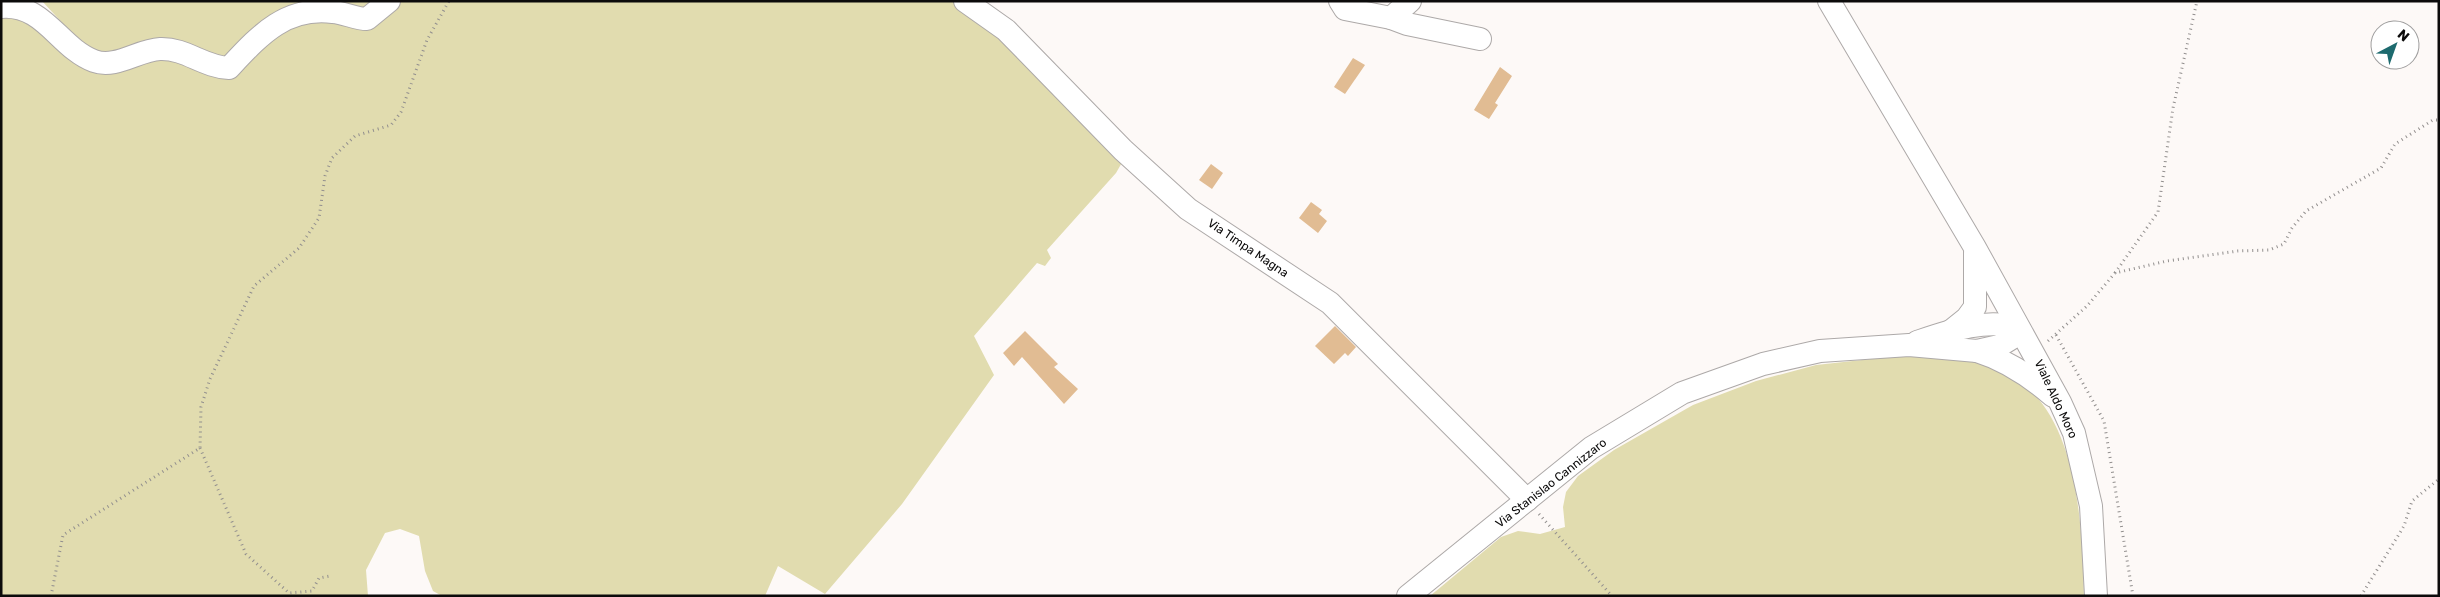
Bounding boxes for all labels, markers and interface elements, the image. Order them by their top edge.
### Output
north arrow [2370,20,2420,70]
text: N [2394,26,2413,45]
street label: Via Timpa Magna [1205,216,1291,280]
street label: Viale Aldo Moro [2032,357,2080,441]
street label: Via Stanislao Cannizzaro [1493,435,1609,531]

